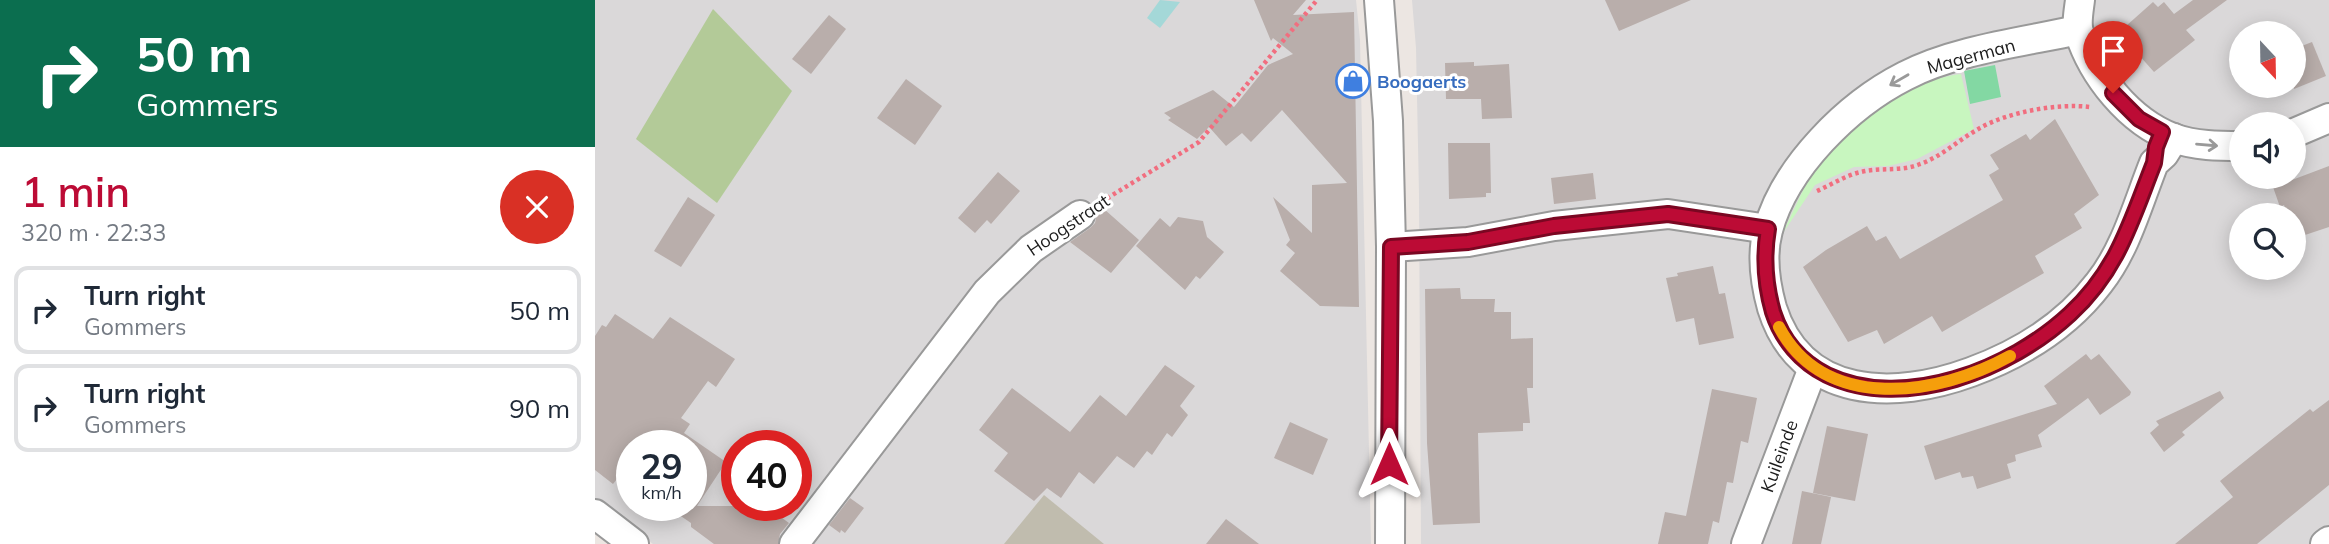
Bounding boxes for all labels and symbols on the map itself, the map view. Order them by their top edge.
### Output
pin [2083,21,2143,93]
north arrow [2229,21,2307,98]
street label: Magerman [1924,33,2018,79]
shop icon: Boogaerts [1334,62,1372,100]
place label: Boogaerts [1377,70,1466,93]
one-way arrow [1889,73,1909,87]
one-way arrow [2196,139,2218,152]
street label: Hoogstraat [1022,189,1114,261]
street label: Kuileinde [1755,417,1803,495]
position arrow [1352,427,1426,501]
speed limit sign: 40 [721,430,812,521]

